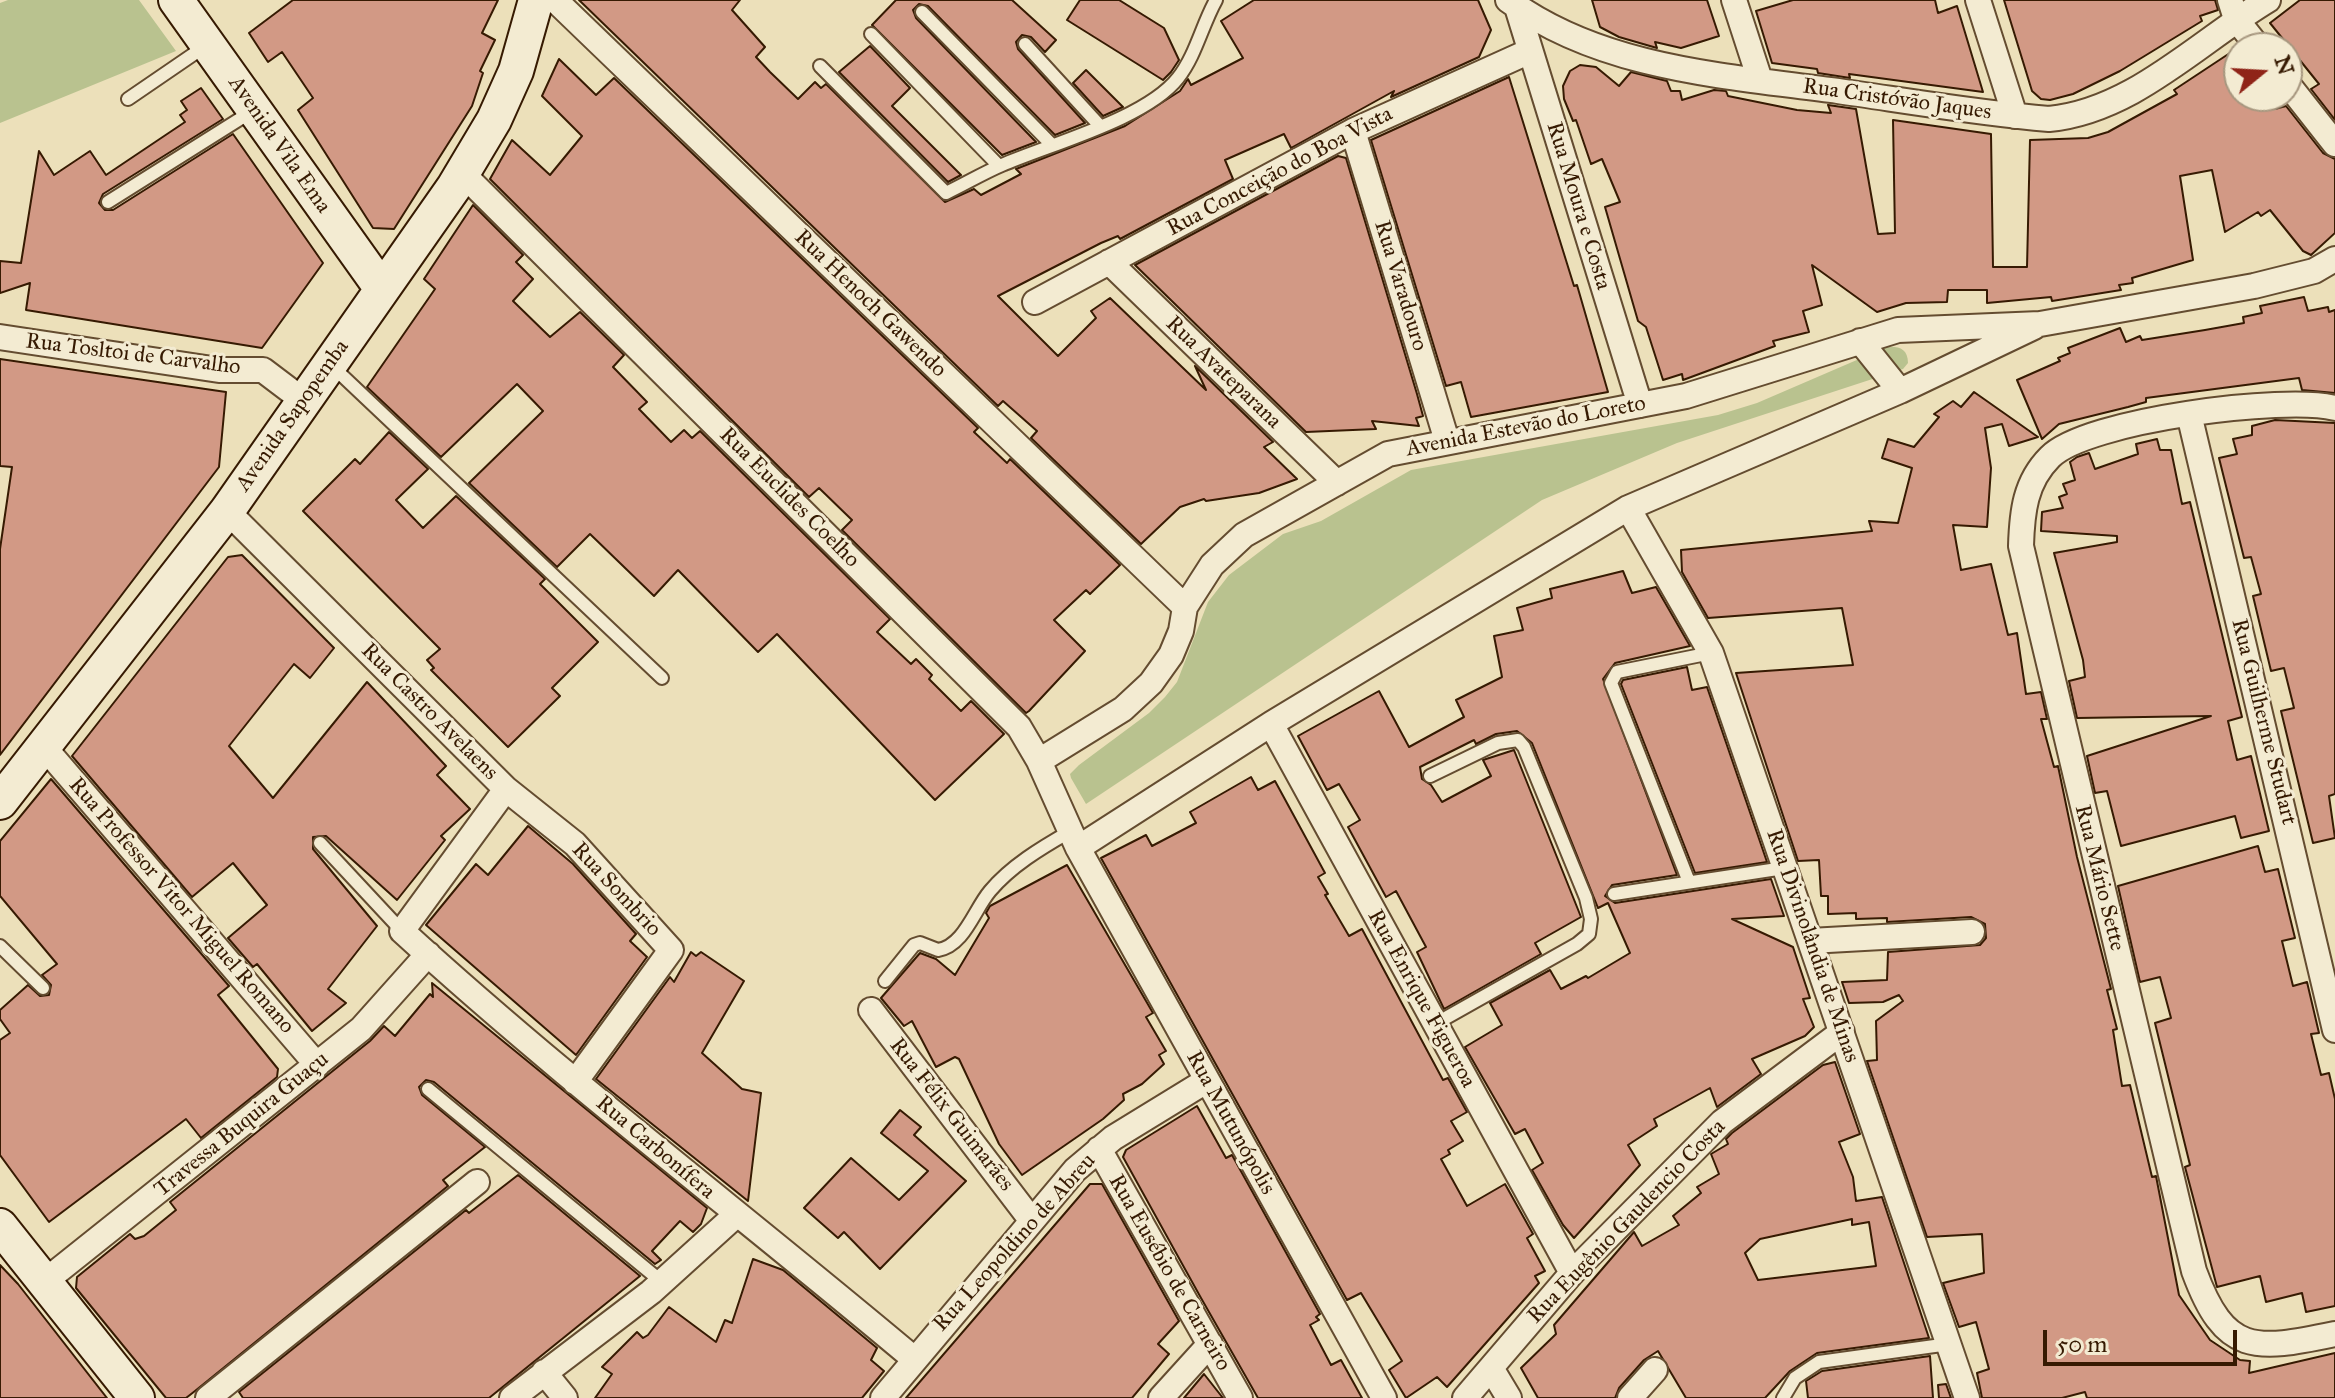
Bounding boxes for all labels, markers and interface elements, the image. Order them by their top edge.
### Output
north arrow [2223,32,2303,112]
text: N [2269,52,2300,78]
street label: Avenida Vila Ema [222,71,336,219]
street label: Rua Cristóvão Jaques [1801,74,1993,126]
street label: Rua Conceição do Boa Vista [1163,101,1397,243]
street label: Rua Moura e Costa [1540,119,1616,293]
street label: Rua Varadouro [1368,218,1432,354]
street label: Rua Henoch Gawendo [788,225,952,383]
street label: Rua Avateparana [1160,311,1286,435]
street label: Rua Tosltoi de Carvalho [24,329,242,381]
street label: Avenida Sapopemba [231,335,355,497]
street label: Avenida Estevão do Loreto [1404,391,1648,463]
street label: Rua Euclides Coelho [713,422,865,574]
street label: Rua Guilherme Studart [2225,616,2301,828]
street label: Rua Castro Avelaens [355,638,503,786]
street label: Rua Professor Vitor Miguel Romano [63,773,299,1039]
street label: Rua Mário Sette [2068,802,2130,954]
street label: Rua Divinolândia de Minas [1760,826,1864,1066]
street label: Rua Sombrio [566,837,666,943]
street label: Rua Enrique Figueroa [1361,905,1481,1093]
street label: Rua Félix Guimarães [883,1033,1019,1197]
street label: Travessa Buquira Guaçu [150,1047,334,1203]
street label: Rua Mutunópolis [1180,1047,1280,1199]
street label: Rua Carbonífera [590,1091,720,1205]
street label: Rua Eugênio Gaudencio Costa [1523,1114,1731,1330]
street label: Rua Leopoldino de Abreu [928,1149,1102,1337]
street label: Rua Eusébio de Carneiro [1102,1170,1236,1376]
scale bar [2047,1314,2241,1364]
text: 50 m [2057,1329,2107,1359]

